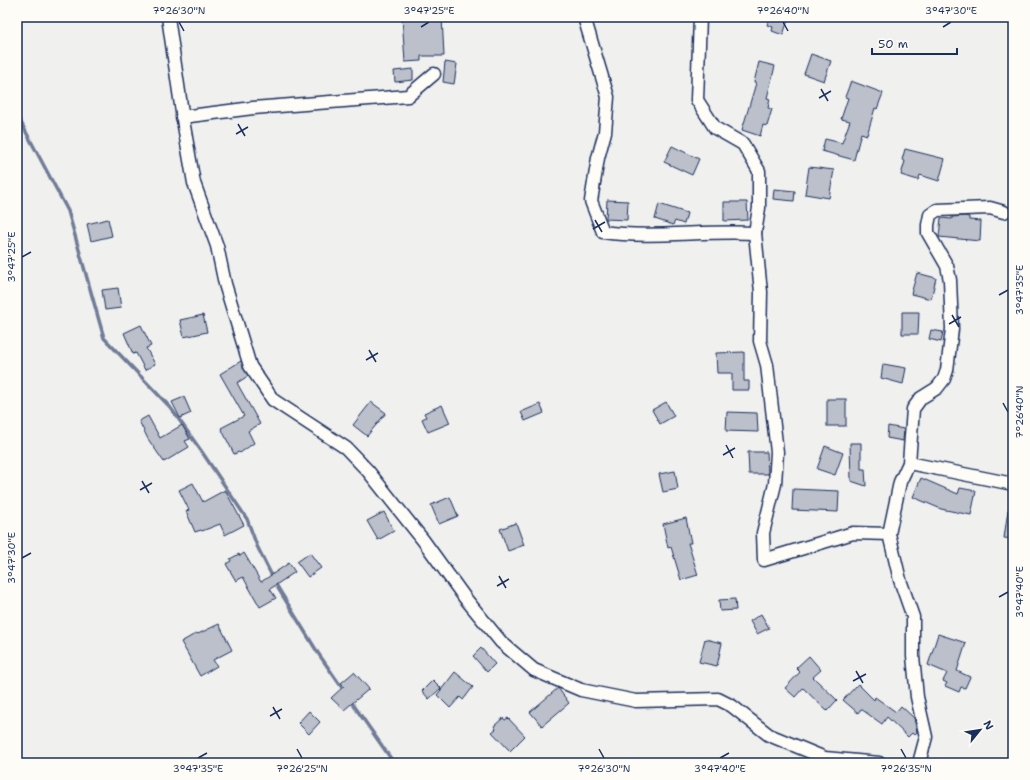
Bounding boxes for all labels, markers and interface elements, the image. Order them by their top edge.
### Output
text: 7°26'30"N [153,4,205,17]
text: 3°47'25"E [404,4,454,17]
text: 7°26'40"N [757,4,809,17]
text: 3°47'30"E [925,4,977,17]
scale bar [872,30,957,56]
text: 50 m [878,36,908,52]
text: 3°47'25"E [5,232,18,282]
text: 3°47'35"E [1013,265,1026,315]
text: 7°26'40"N [1013,386,1026,438]
text: 3°47'30"E [5,532,18,584]
text: 3°47'40"E [1013,566,1026,618]
north arrow [960,710,1000,750]
text: N [980,718,997,733]
text: 3°47'35"E [173,762,223,775]
text: 7°26'25"N [276,762,328,775]
text: 7°26'30"N [578,762,630,775]
text: 3°47'40"E [694,762,746,775]
text: 7°26'35"N [880,762,932,775]

